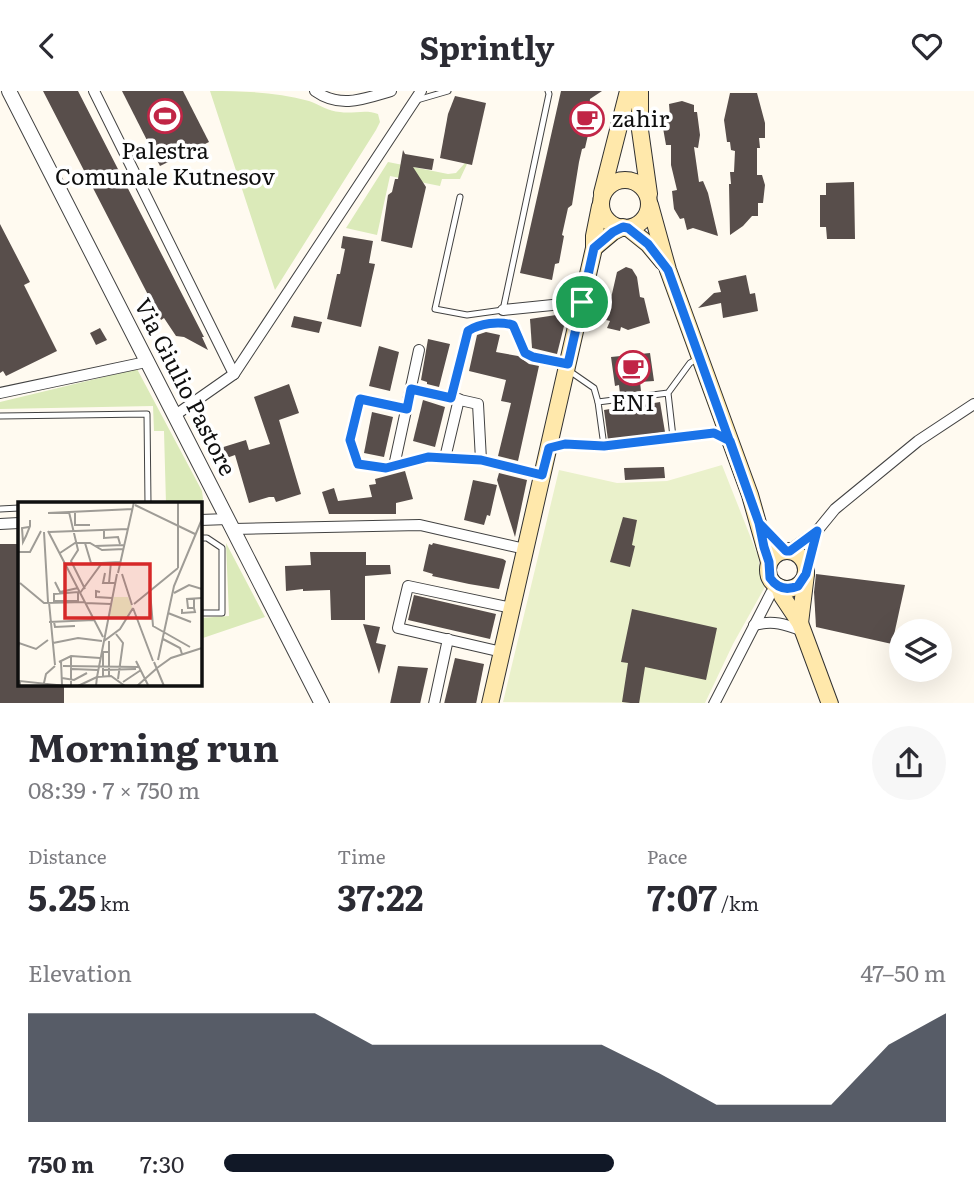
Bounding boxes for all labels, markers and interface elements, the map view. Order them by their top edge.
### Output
text: Sprintly [420,22,554,70]
icon: back [28,27,66,65]
icon: heart [908,27,946,65]
sports icon: Palestra Comunale Kutnesov [146,97,184,135]
cafe icon: zahir [568,100,606,138]
place label: zahir [612,100,669,134]
place label: Palestra Comunale Kutnesov [55,132,275,192]
pin [552,272,612,332]
icon: arrive [563,283,601,321]
street label: Via Giulio Pastore [127,291,246,481]
cafe icon: ENI [614,349,652,387]
place label: ENI [611,384,655,418]
inset map [18,502,201,686]
map controls [889,619,952,682]
button: layers [889,619,952,682]
text: Morning run [28,717,279,774]
button: share [872,726,946,800]
text: 08:39 · 7 × 750 m [28,772,200,806]
text: Distance [28,842,107,870]
text: Time [337,842,386,870]
text: Pace [647,842,687,870]
text: 5.25 [28,870,96,922]
text: 37:22 [337,870,424,922]
text: 7:07 [647,870,717,922]
text: km [96,889,130,917]
text: /km [717,889,759,917]
text: Elevation [28,955,132,989]
text: 47–50 m [860,955,946,989]
text: 750 m [28,1146,94,1180]
text: 7:30 [140,1146,184,1180]

